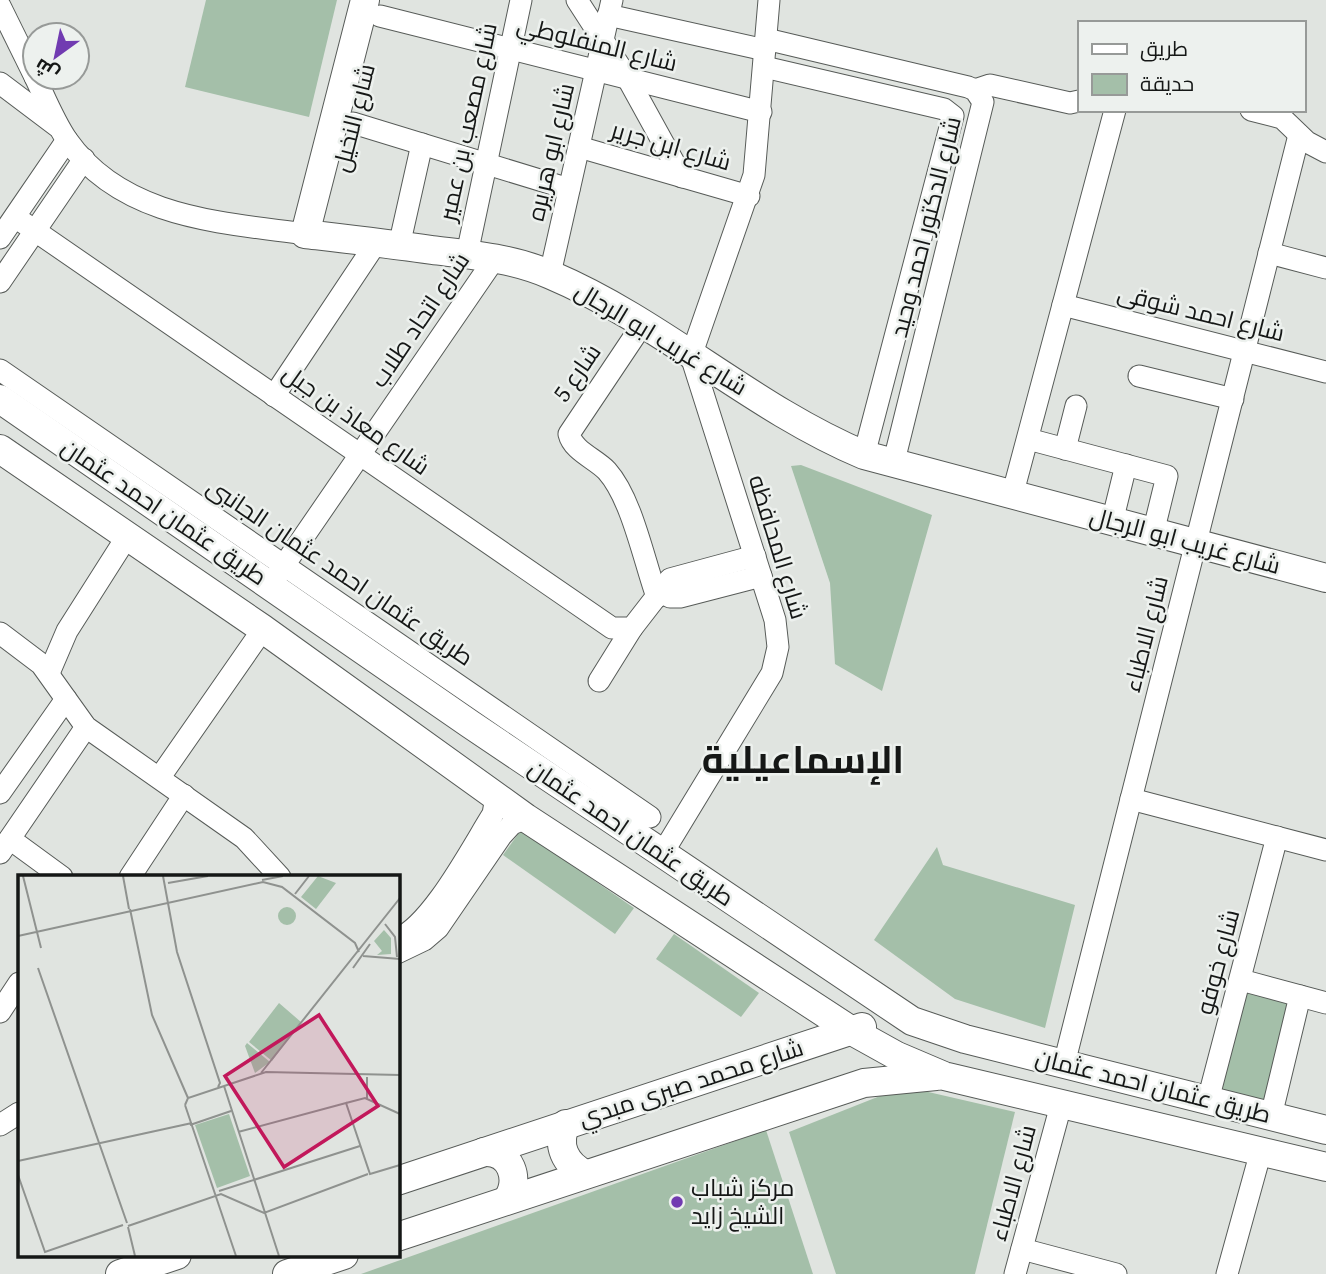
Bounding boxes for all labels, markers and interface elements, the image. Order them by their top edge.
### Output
street label: شارع المنفلوطي [513,8,681,82]
street label: شارع مصعب بن عمير [430,20,505,226]
north arrow [21,21,91,91]
legend [1078,21,1305,112]
text: طريق [1140,34,1188,63]
text: ش [29,53,64,88]
street label: شارع النخيل [324,60,383,175]
text: حديقة [1140,69,1194,98]
street label: شارع ابو هريره [519,80,582,224]
street label: شارع ابن جرير [605,112,735,178]
street label: شارع الدكتور احمد وحيد [882,113,969,341]
street label: شارع اتحاد طلاب [362,246,477,394]
street label: شارع غريب ابو الرجال [569,274,754,403]
street label: شارع احمد شوقى [1114,276,1288,349]
street label: شارع 5 [545,337,608,408]
street label: شارع معاذ بن جبل [276,356,437,483]
street label: طريق عثمان احمد عثمان [55,430,274,593]
street label: طريق عثمان احمد عثمان الجانبى [201,470,480,673]
street label: شارع المحافظه [741,471,816,623]
street label: شارع غريب ابو الرجال [1086,499,1284,582]
street label: شارع الاطباء [1115,572,1176,696]
district label: الإسماعيلية [702,734,904,786]
street label: طريق عثمان احمد عثمان [522,751,741,914]
inset map [18,875,399,1256]
street label: شارع خوفو [1188,906,1247,1018]
street label: شارع محمد صبرى مبدي [574,1031,808,1136]
street label: طريق عثمان احمد عثمان [1032,1040,1274,1131]
street label: شارع الاطباء [981,1121,1044,1245]
place label: مركز شباب الشيخ زايد [691,1171,794,1232]
marker: مركز شباب الشيخ زايد [669,1194,685,1210]

